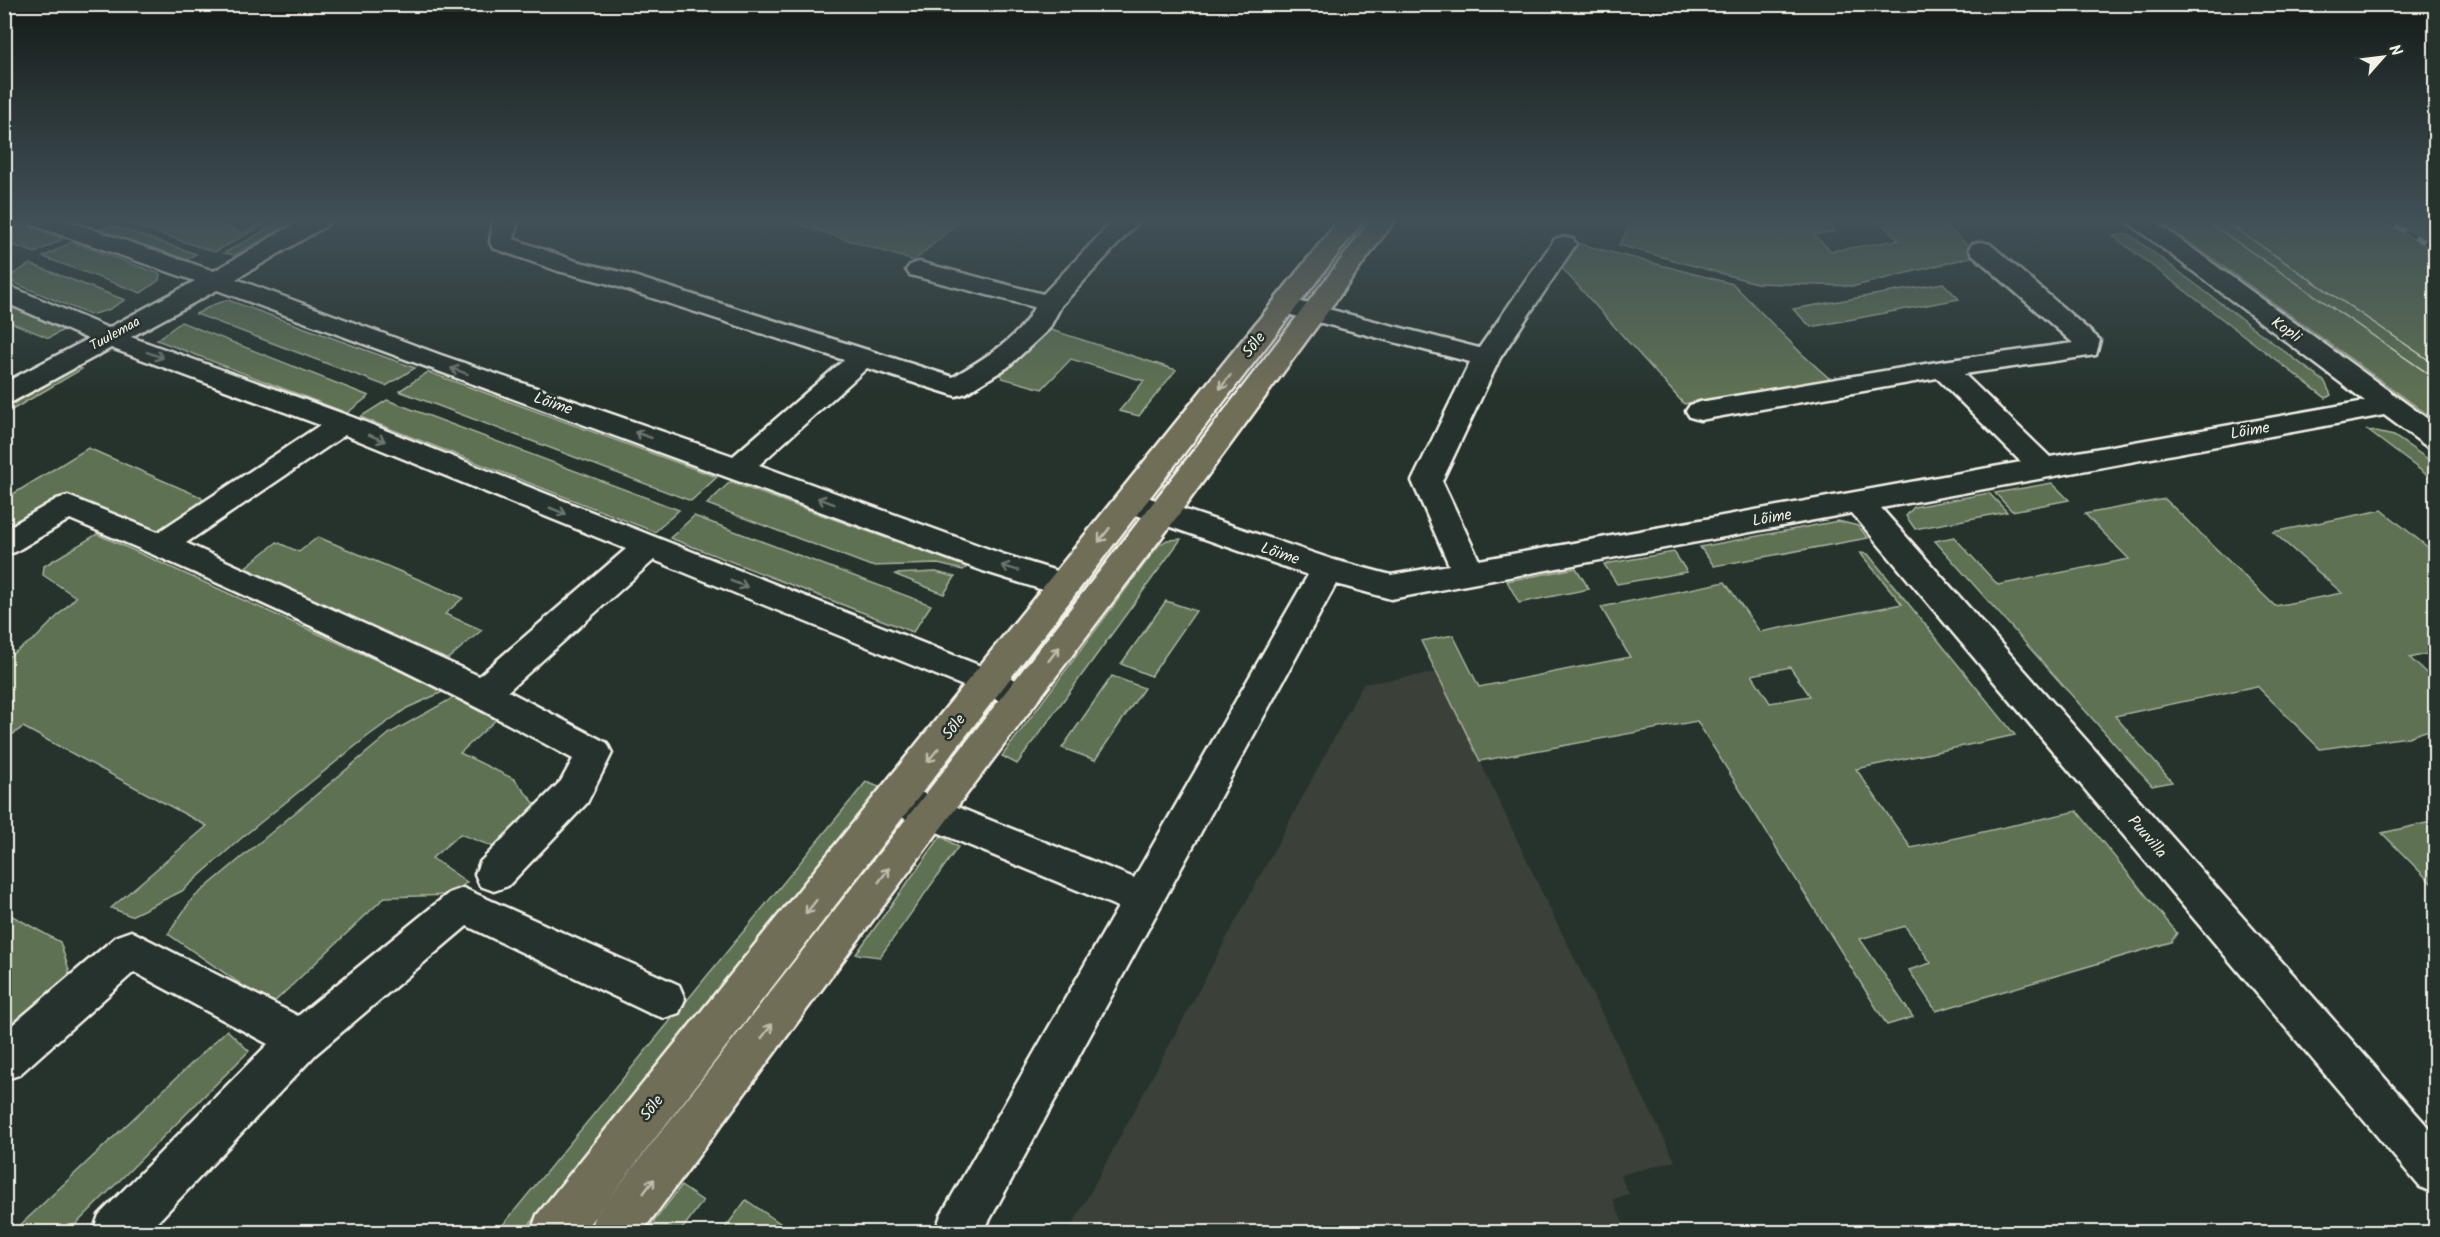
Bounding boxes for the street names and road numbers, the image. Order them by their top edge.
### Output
street label: Kopli [2266,310,2307,350]
street label: Tuulemaa [86,311,144,357]
street label: Sõle [1236,327,1272,363]
street label: Lõime [530,386,576,422]
street label: Lõime [2228,415,2272,447]
street label: Lõime [1750,502,1794,534]
street label: Lõime [1257,536,1303,572]
street label: Sõle [936,709,972,745]
street label: Puuvilla [2121,810,2173,864]
street label: Sõle [634,1090,670,1126]

